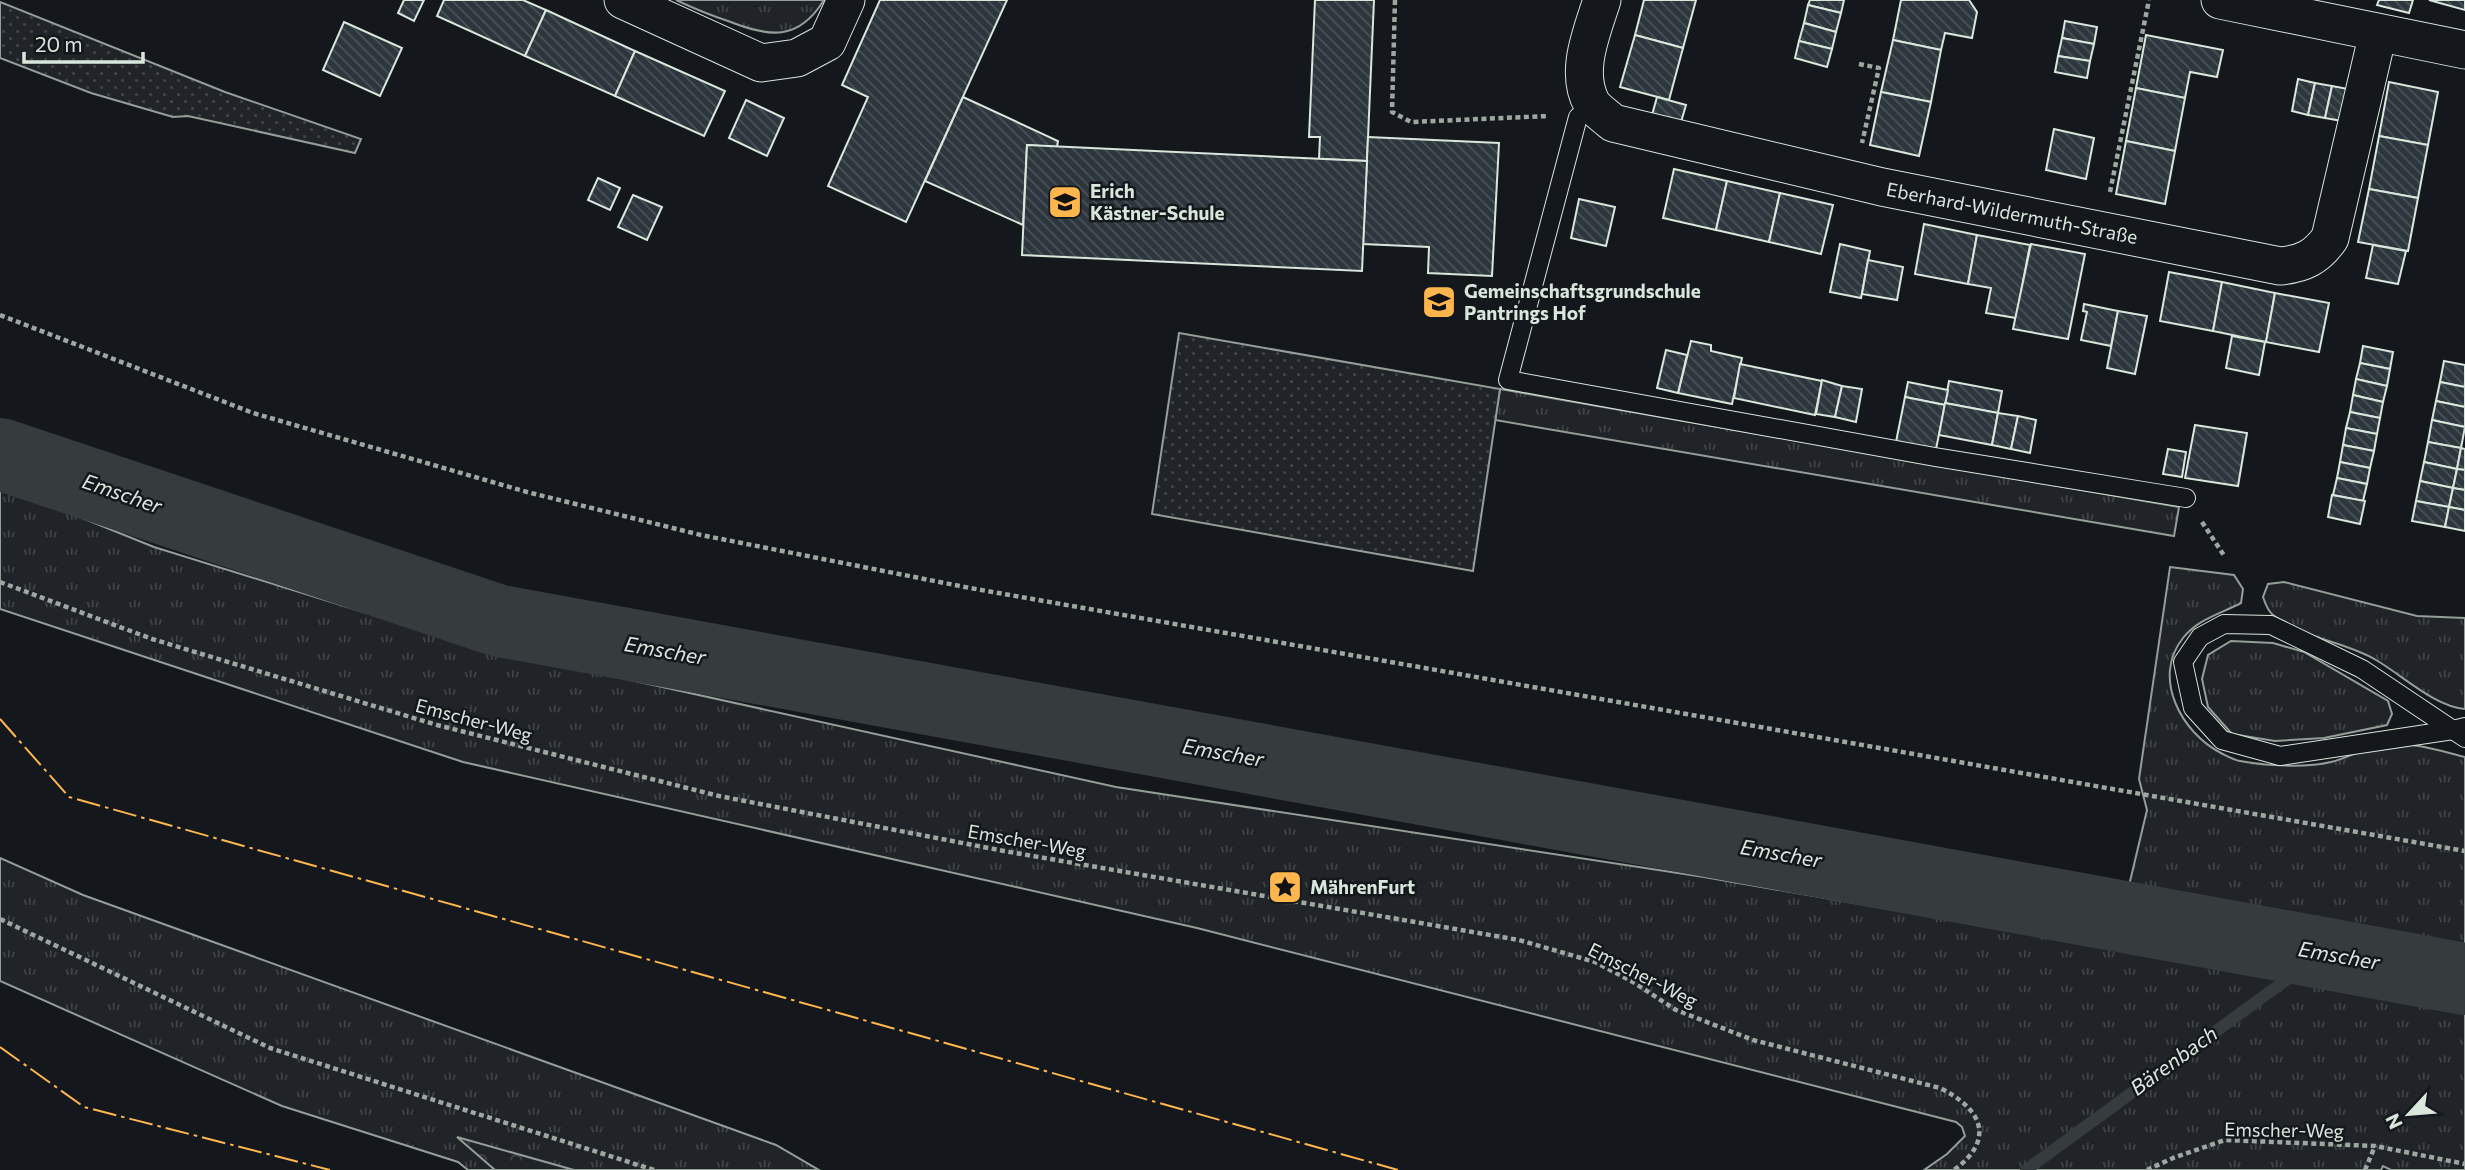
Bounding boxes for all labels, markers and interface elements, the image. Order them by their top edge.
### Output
scale bar [24,21,144,65]
text: 20 m [35,31,83,56]
street label: Eberhard-Wildermuth-Straße [1885,177,2140,248]
place label: Erich Kästner-Schule [1090,179,1225,224]
school or university icon: Erich Kästner-Schule [1046,183,1084,221]
place label: Gemeinschaftsgrundschule Pantrings Hof [1464,279,1701,324]
school or university icon: Gemeinschaftsgrundschule Pantrings Hof [1420,283,1458,321]
water label: Emscher [80,467,166,518]
water label: Emscher [623,630,709,669]
street label: Emscher-Weg [413,693,535,746]
water label: Emscher [1181,732,1267,771]
street label: Emscher-Weg [966,819,1088,862]
water label: Emscher [1739,833,1825,872]
place icon: MährenFurt [1266,868,1304,906]
place label: MährenFurt [1310,875,1415,898]
water label: Emscher [2297,935,2383,974]
street label: Emscher-Weg [1585,937,1702,1012]
water label: Bärenbach [2125,1020,2221,1100]
north arrow [2374,1079,2444,1149]
text: N [2380,1110,2407,1133]
street label: Emscher-Weg [2224,1117,2344,1142]

